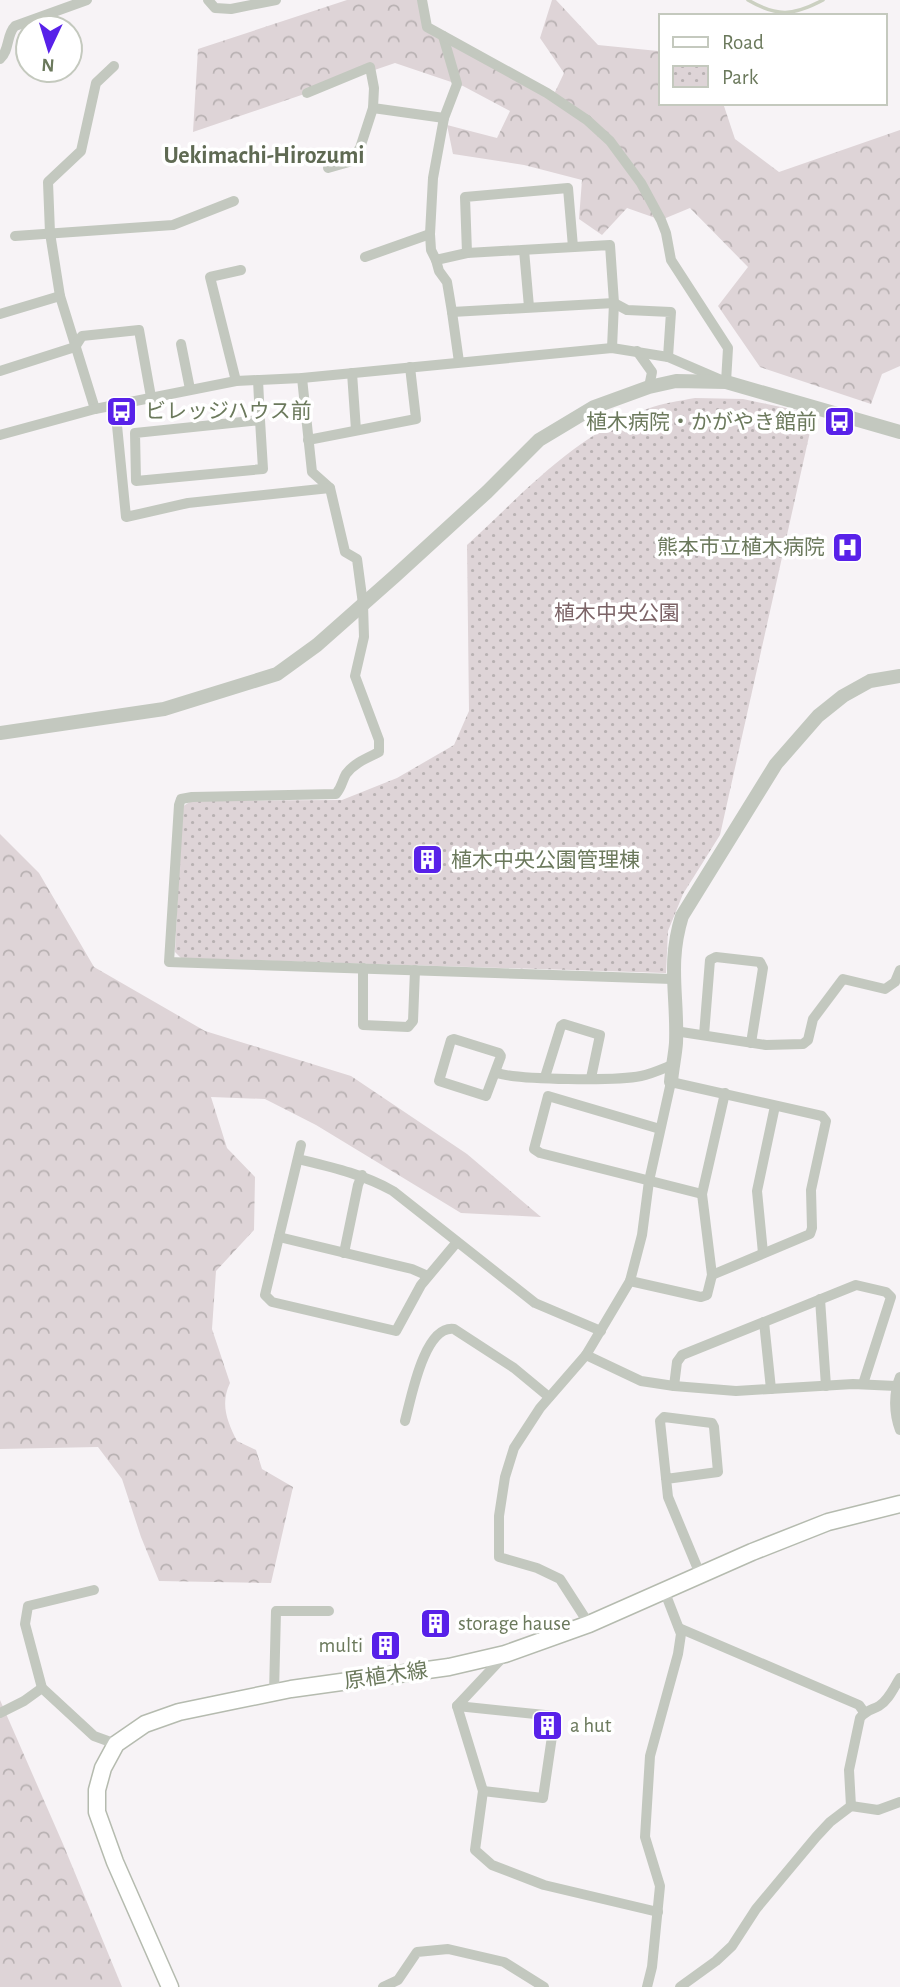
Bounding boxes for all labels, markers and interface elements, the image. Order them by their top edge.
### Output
north arrow [14,14,84,84]
legend [659,14,886,105]
text: Road [722,32,764,53]
text: N [41,55,55,74]
text: Park [722,67,759,88]
district label: Uekimachi-Hirozumi [163,144,365,168]
bus stop icon: ビレッジハウス前 [105,394,139,428]
place label: ビレッジハウス前 [145,400,312,422]
bus stop icon: 植木病院・かがやき館前 [823,405,857,439]
place label: 植木病院・かがやき館前 [586,411,817,433]
hospital icon: 熊本市立植木病院 [831,530,865,564]
place label: 熊本市立植木病院 [657,536,825,558]
park label: 植木中央公園 [554,602,680,624]
building icon: 植木中央公園管理棟 [411,843,445,877]
place label: 植木中央公園管理棟 [451,849,640,871]
building icon: storage hause [418,1606,452,1640]
place label: storage hause [458,1613,571,1634]
building icon: multi [369,1628,403,1662]
place label: multi [319,1635,363,1656]
street label: 原植木線 [343,1659,429,1692]
building icon: a hut [530,1708,564,1742]
place label: a hut [570,1715,612,1736]

